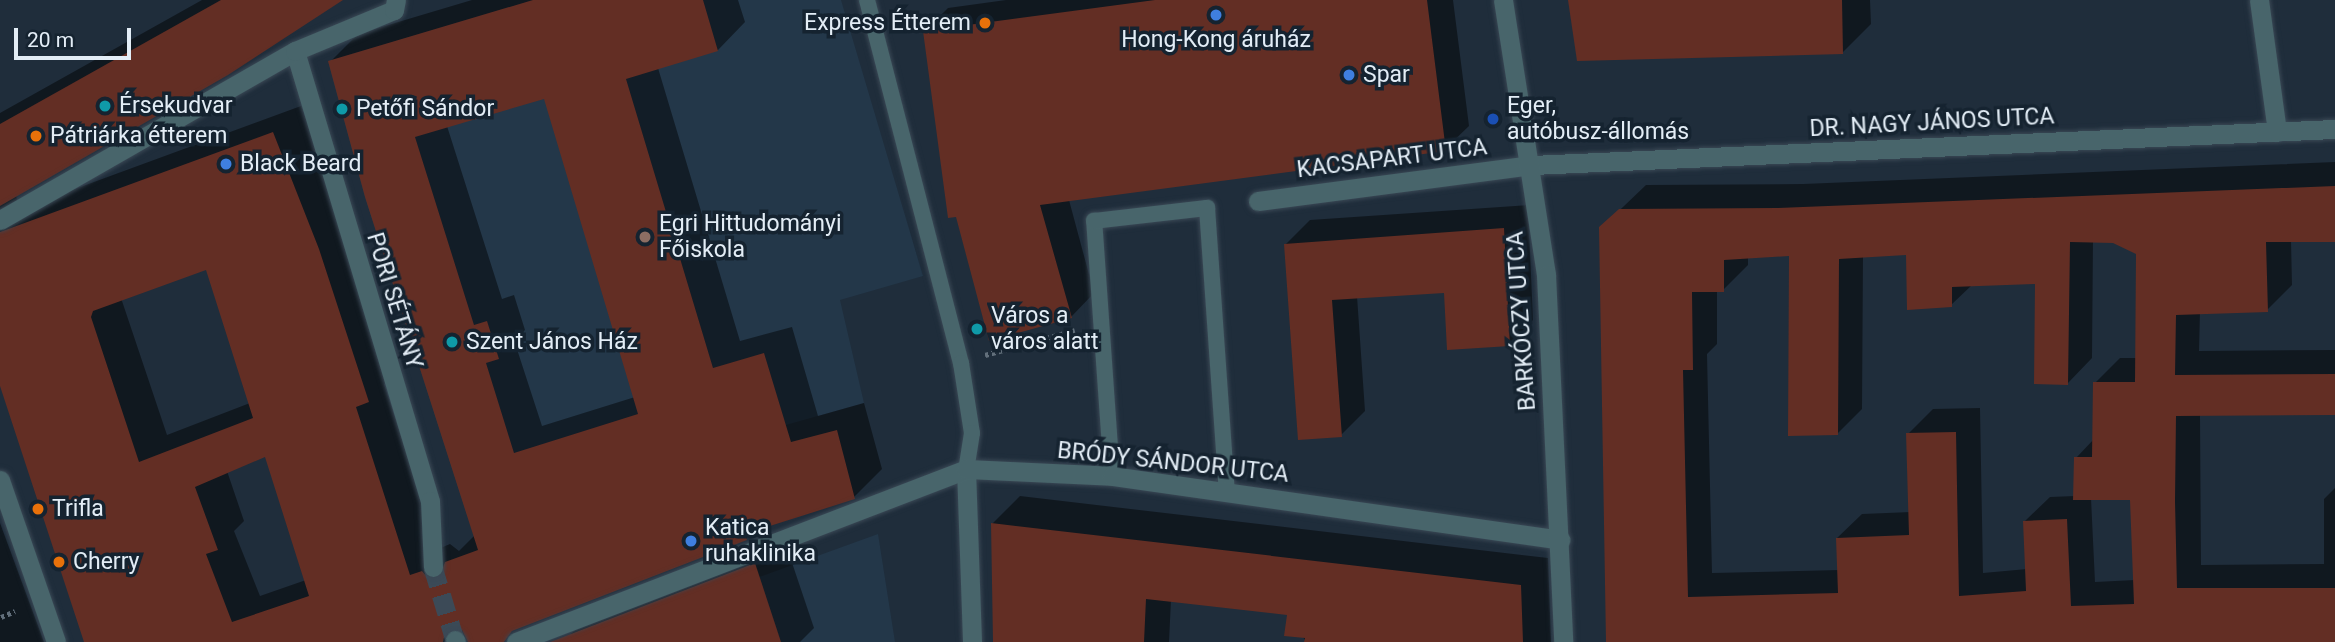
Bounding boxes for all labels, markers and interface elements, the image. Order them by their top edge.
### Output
marker: Hong-Kong áruház [1208,7,1224,23]
place label: Express Étterem [804,9,971,37]
scale bar [18,14,135,58]
marker: Express Étterem [977,15,993,31]
place label: Hong-Kong áruház [1121,26,1311,54]
text: 20 m [27,28,74,52]
place label: Spar [1363,61,1410,89]
marker: Spar [1341,67,1357,83]
place label: Érsekudvar [119,92,233,120]
place label: Eger, autóbusz-állomás [1507,92,1689,146]
place label: Petőfi Sándor [356,95,494,123]
marker: Érsekudvar [97,98,113,114]
marker: Petőfi Sándor [334,101,350,117]
street label: DR. NAGY JÁNOS UTCA [1809,103,2055,143]
marker: Eger, autóbusz-állomás [1485,111,1501,127]
place label: Pátriárka étterem [50,122,227,150]
marker: Pátriárka étterem [28,128,44,144]
street label: KACSAPART UTCA [1295,134,1489,184]
place label: Black Beard [240,150,361,178]
marker: Black Beard [218,156,234,172]
place label: Egri Hittudományi Főiskola [659,210,842,264]
street label: PORI SÉTÁNY [360,229,428,373]
marker: Egri Hittudományi Főiskola [637,229,653,245]
street label: BARKÓCZY UTCA [1502,230,1542,412]
place label: Város a város alatt [991,302,1098,356]
marker: Város a város alatt [969,321,985,337]
place label: Szent János Ház [466,328,638,356]
marker: Szent János Ház [444,334,460,350]
street label: BRÓDY SÁNDOR UTCA [1056,437,1290,489]
place label: Trifla [52,495,104,523]
marker: Trifla [30,501,46,517]
place label: Katica ruhaklinika [705,514,816,568]
marker: Katica ruhaklinika [683,533,699,549]
place label: Cherry [73,548,140,576]
marker: Cherry [51,554,67,570]

